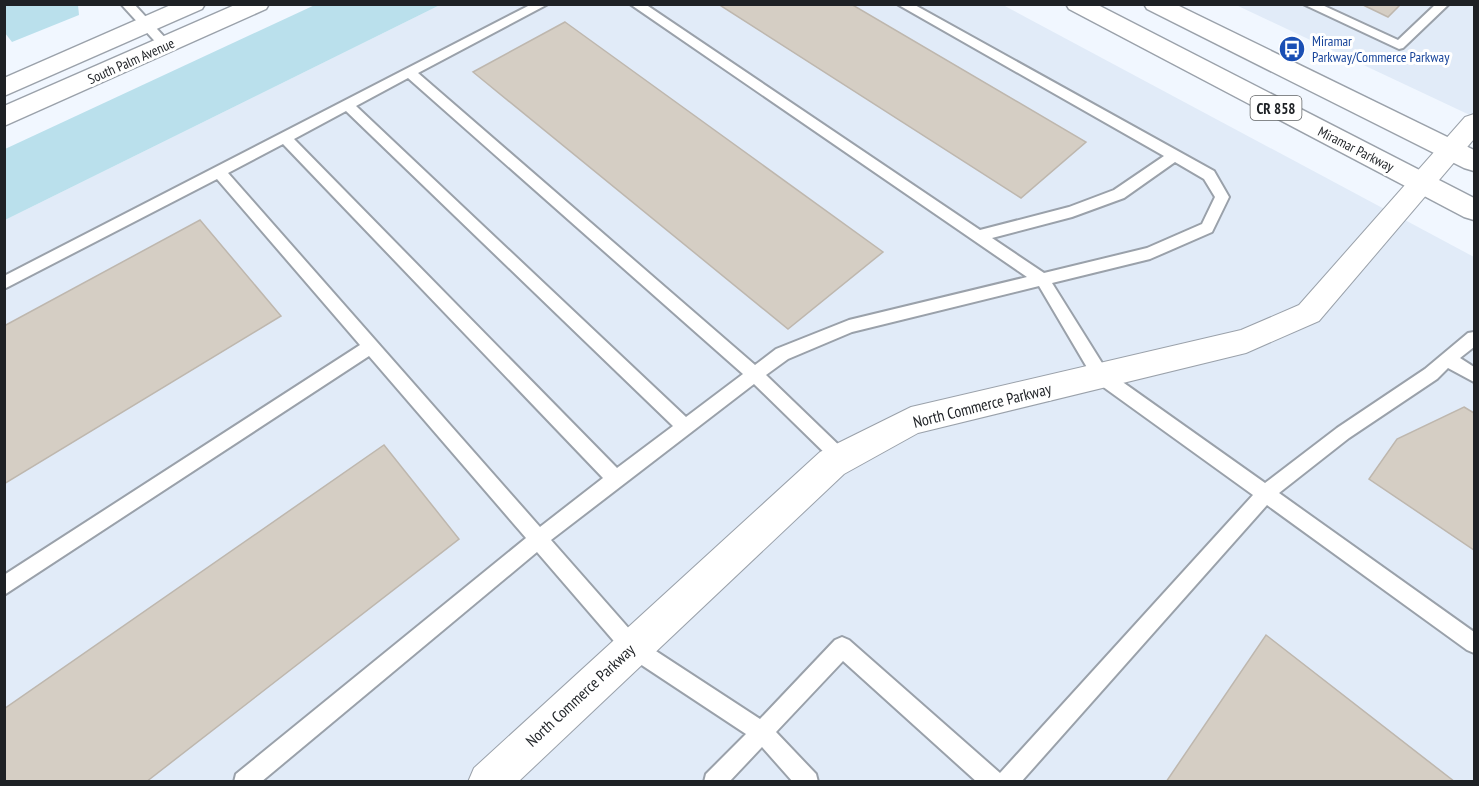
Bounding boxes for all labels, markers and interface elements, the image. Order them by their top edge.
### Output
place label: Miramar Parkway/Commerce Parkway [1312,32,1450,66]
street label: South Palm Avenue [85,34,177,88]
bus stop icon: Miramar Parkway/Commerce Parkway [1277,34,1307,64]
road number: CR 858 [1250,96,1302,120]
street label: Miramar Parkway [1315,122,1398,176]
street label: North Commerce Parkway [911,378,1053,432]
street label: North Commerce Parkway [521,639,639,751]

